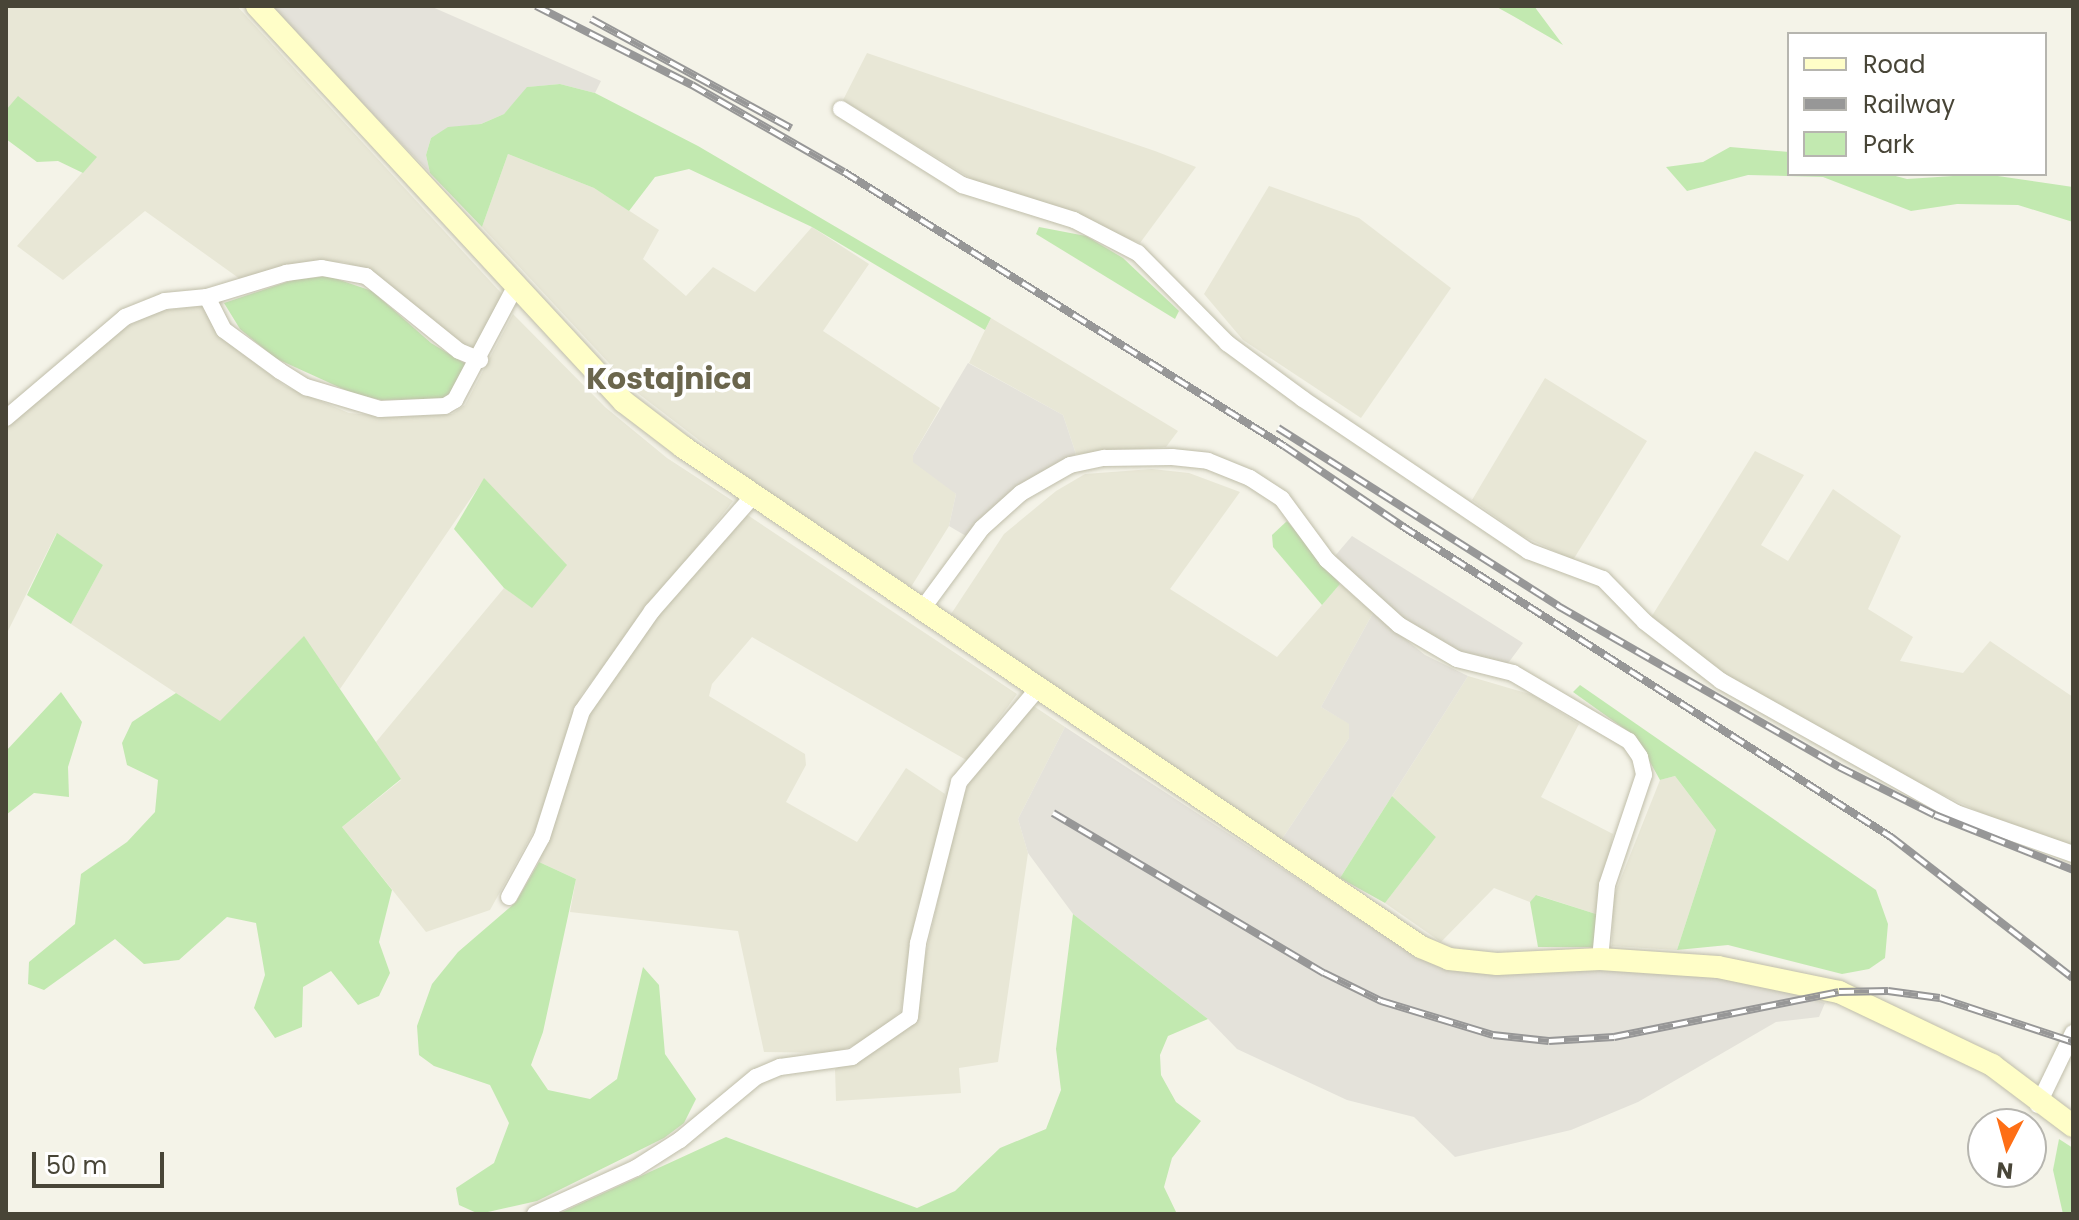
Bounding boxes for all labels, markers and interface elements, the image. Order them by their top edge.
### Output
legend [1787,32,2047,176]
text: Road [1863,48,1925,81]
text: Railway [1863,88,1955,121]
text: Park [1863,128,1914,161]
district label: Kostajnica [586,361,752,397]
north arrow [1967,1108,2047,1188]
scale bar [36,1136,168,1186]
text: 50 m [46,1149,107,1182]
text: N [1995,1154,2015,1187]

